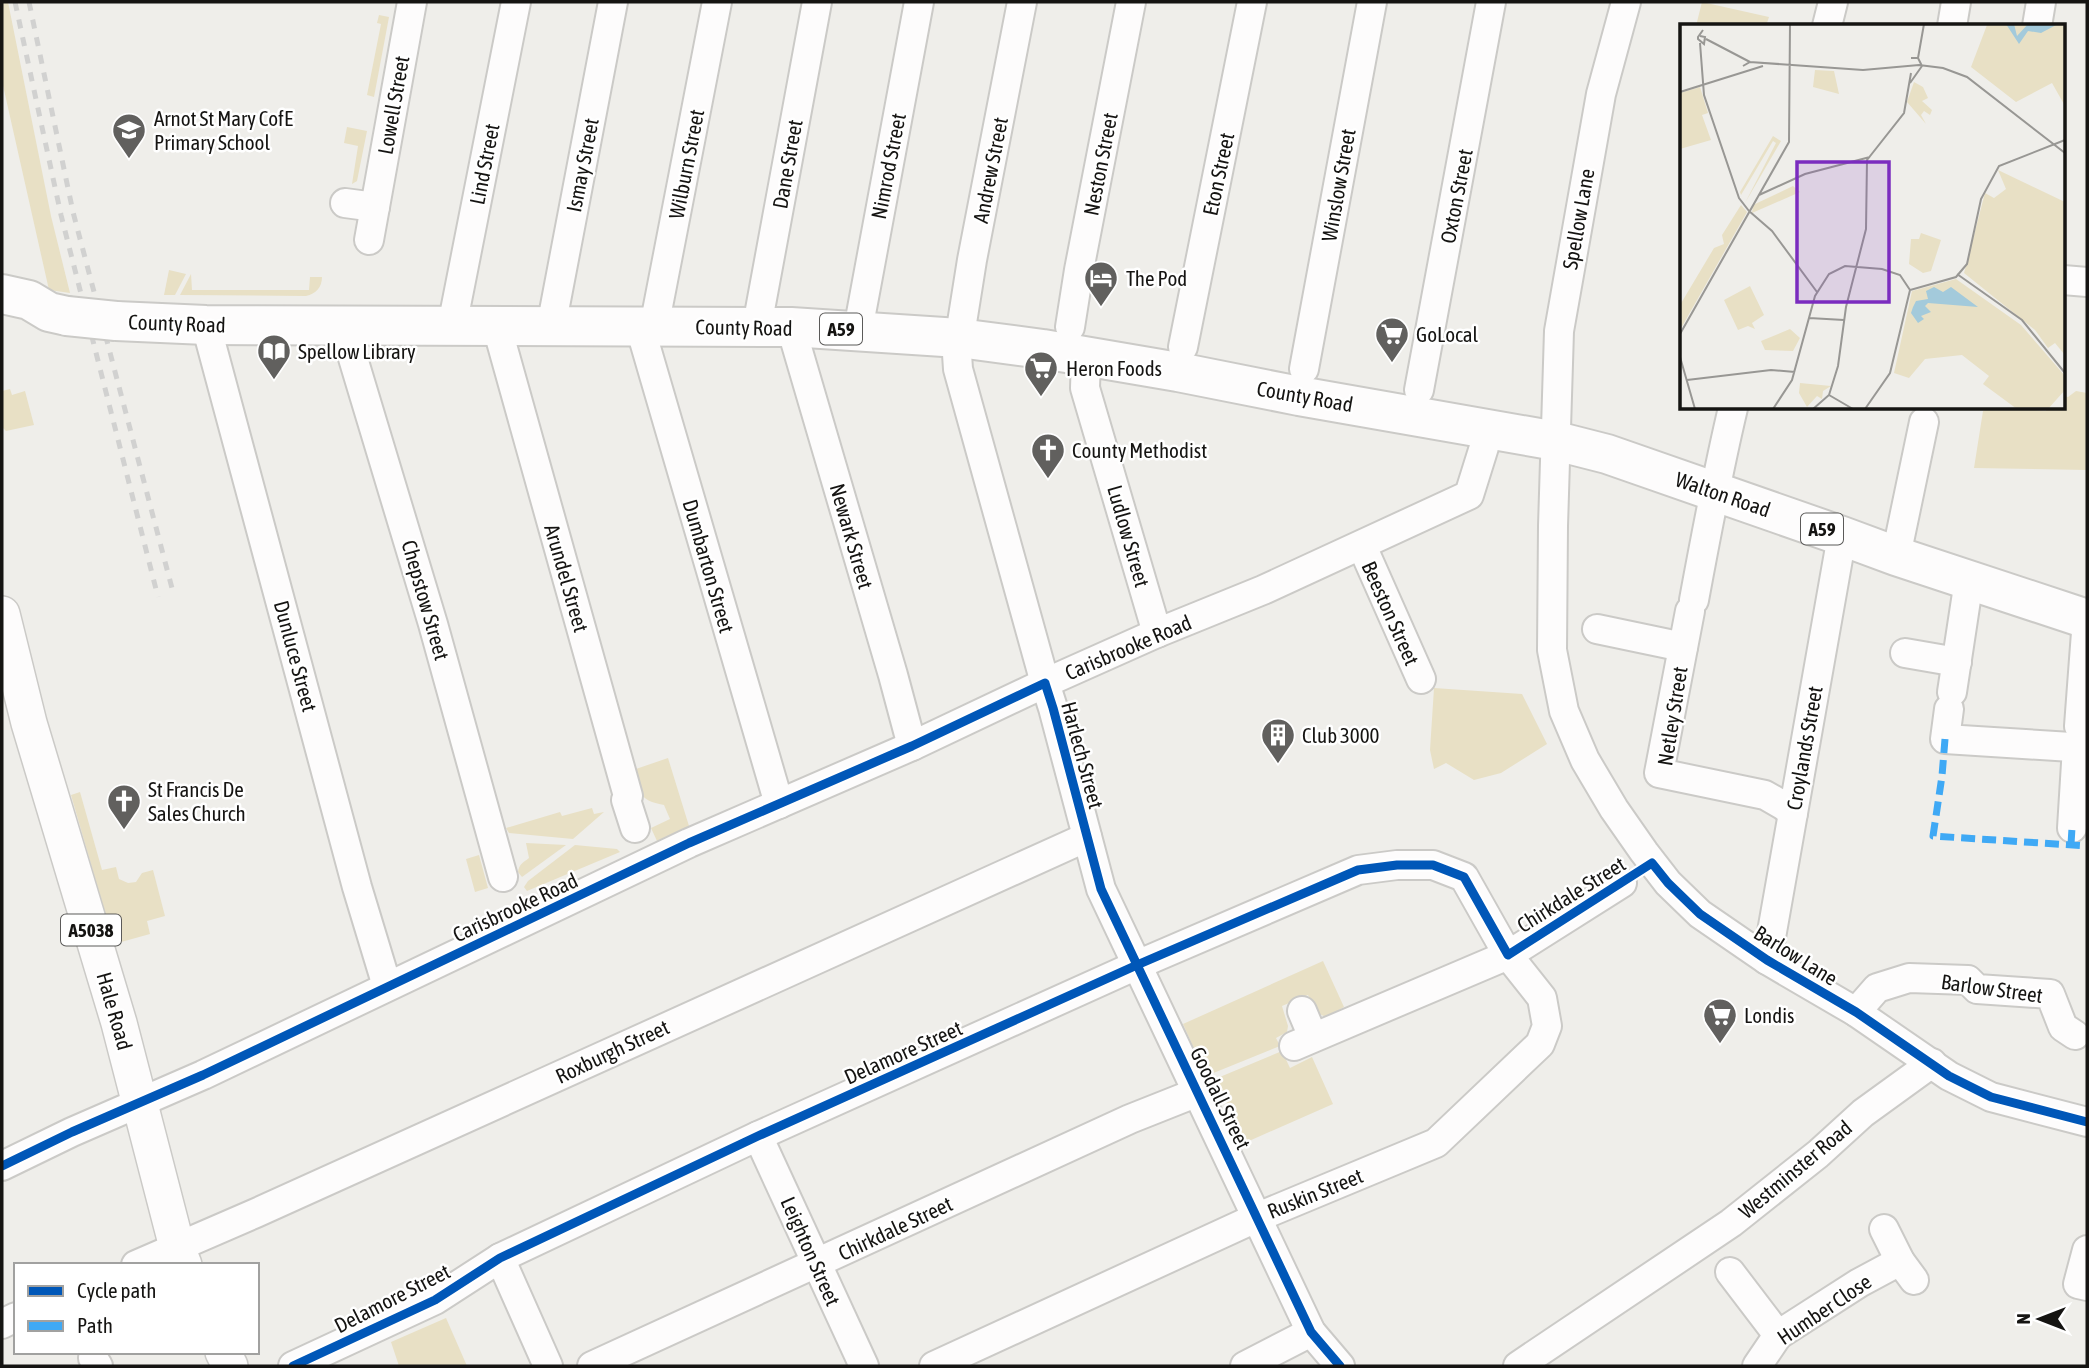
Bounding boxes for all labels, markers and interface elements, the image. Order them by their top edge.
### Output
inset map [1680,24,2064,410]
street label: Lowell Street [373,54,413,156]
place label: Arnot St Mary CofE Primary School [154,106,293,154]
street label: Wilburn Street [664,107,708,221]
school or university icon: Arnot St Mary CofE Primary School [110,111,148,160]
street label: Nimrod Street [866,111,910,221]
street label: Neston Street [1078,111,1122,217]
street label: Andrew Street [968,115,1012,225]
street label: Ismay Street [561,116,603,214]
street label: Dane Street [767,117,807,211]
street label: Lind Street [464,121,504,207]
street label: Winslow Street [1316,127,1360,243]
street label: Eton Street [1198,131,1238,217]
street label: Oxton Street [1435,147,1477,245]
street label: Spellow Lane [1557,167,1599,271]
hotel icon: The Pod [1082,259,1120,308]
place label: The Pod [1126,266,1187,290]
street label: County Road [128,309,226,337]
street label: County Road [695,314,793,340]
road number: A59 [820,314,862,344]
supermarket icon: GoLocal [1373,315,1411,364]
place label: GoLocal [1416,322,1479,346]
library icon: Spellow Library [255,332,293,381]
place label: Spellow Library [298,339,416,363]
supermarket icon: Heron Foods [1022,349,1060,398]
place label: Heron Foods [1066,356,1162,380]
street label: County Road [1255,376,1355,416]
church icon: County Methodist [1029,431,1067,480]
place label: County Methodist [1072,438,1207,462]
street label: Walton Road [1672,467,1774,521]
street label: Newark Street [826,481,878,591]
street label: Ludlow Street [1103,482,1155,590]
street label: Dumbarton Street [679,497,739,635]
road number: A59 [1801,514,1843,544]
street label: Arundel Street [540,521,594,635]
street label: Chepstow Street [397,537,455,663]
street label: Beeston Street [1357,557,1425,669]
street label: Dunluce Street [270,598,322,714]
street label: Carisbrooke Road [1061,610,1195,684]
street label: Netley Street [1652,665,1692,767]
street label: Croylands Street [1781,684,1827,812]
street label: Harlech Street [1057,699,1109,811]
building icon: Club 3000 [1259,716,1297,765]
place label: Club 3000 [1302,723,1380,747]
place label: St Francis De Sales Church [148,777,246,825]
church icon: St Francis De Sales Church [105,782,143,831]
street label: Chirkdale Street [1512,851,1630,937]
street label: Carisbrooke Road [449,868,581,946]
road number: A5038 [61,914,121,946]
street label: Barlow Lane [1750,920,1842,990]
street label: Hale Road [92,969,138,1053]
street label: Barlow Street [1940,969,2044,1007]
supermarket icon: Londis [1701,996,1739,1045]
place label: Londis [1744,1003,1794,1027]
street label: Roxburgh Street [551,1014,673,1088]
street label: Delamore Street [840,1015,966,1089]
street label: Goodall Street [1186,1043,1256,1153]
street label: Westminster Road [1734,1115,1856,1223]
street label: Ruskin Street [1264,1163,1366,1223]
street label: Chirkdale Street [834,1191,956,1265]
street label: Leighton Street [776,1193,846,1309]
street label: Delamore Street [330,1259,454,1337]
legend [14,1263,259,1354]
street label: Humber Close [1773,1269,1875,1349]
text: Cycle path [77,1278,156,1302]
north arrow [2005,1284,2075,1354]
text: Path [77,1313,113,1337]
text: N [2012,1313,2034,1325]

